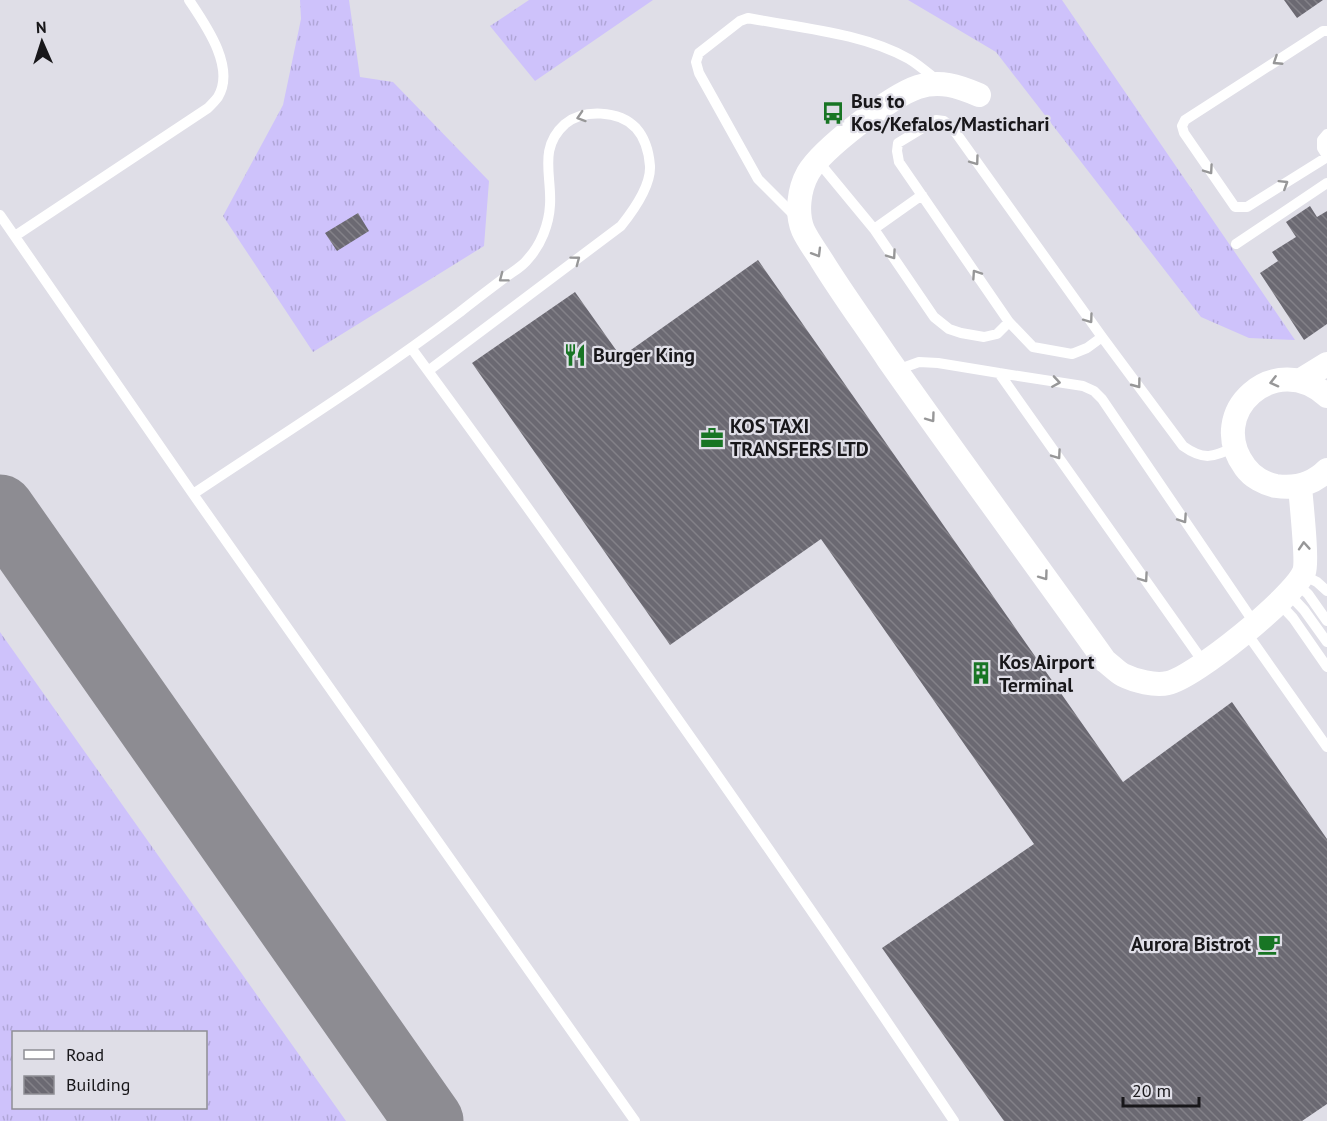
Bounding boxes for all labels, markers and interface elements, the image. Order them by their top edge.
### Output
north arrow [12,12,72,72]
text: N [35,17,47,37]
one-way arrow [1273,53,1283,65]
place label: Bus to Kos/Kefalos/Mastichari [851,88,1050,137]
bus stop icon: Bus to Kos/Kefalos/Mastichari [820,100,846,126]
one-way arrow [576,110,587,122]
one-way arrow [968,154,979,165]
one-way arrow [1202,163,1213,174]
one-way arrow [1277,180,1288,191]
one-way arrow [810,247,822,257]
one-way arrow [885,249,896,260]
one-way arrow [569,257,580,268]
one-way arrow [972,269,983,280]
one-way arrow [499,271,510,282]
one-way arrow [1082,312,1093,323]
restaurant icon: Burger King [562,342,588,368]
place label: Burger King [593,342,695,368]
one-way arrow [1269,374,1279,387]
one-way arrow [1052,375,1061,387]
one-way arrow [1130,377,1141,388]
one-way arrow [924,411,935,422]
place label: KOS TAXI TRANSFERS LTD [730,413,869,462]
office icon: KOS TAXI TRANSFERS LTD [699,425,725,451]
one-way arrow [1050,449,1061,460]
one-way arrow [1176,512,1187,523]
one-way arrow [1298,541,1311,550]
one-way arrow [1037,570,1048,581]
one-way arrow [1137,571,1148,582]
place label: Kos Airport Terminal [999,649,1095,698]
building icon: Kos Airport Terminal [968,660,994,686]
place label: Aurora Bistrot [1131,931,1251,957]
cafe icon: Aurora Bistrot [1256,931,1282,957]
legend [12,1031,207,1109]
text: Road [66,1043,104,1066]
scale bar [1123,1070,1200,1108]
text: Building [66,1073,130,1096]
text: 20 m [1132,1079,1171,1102]

